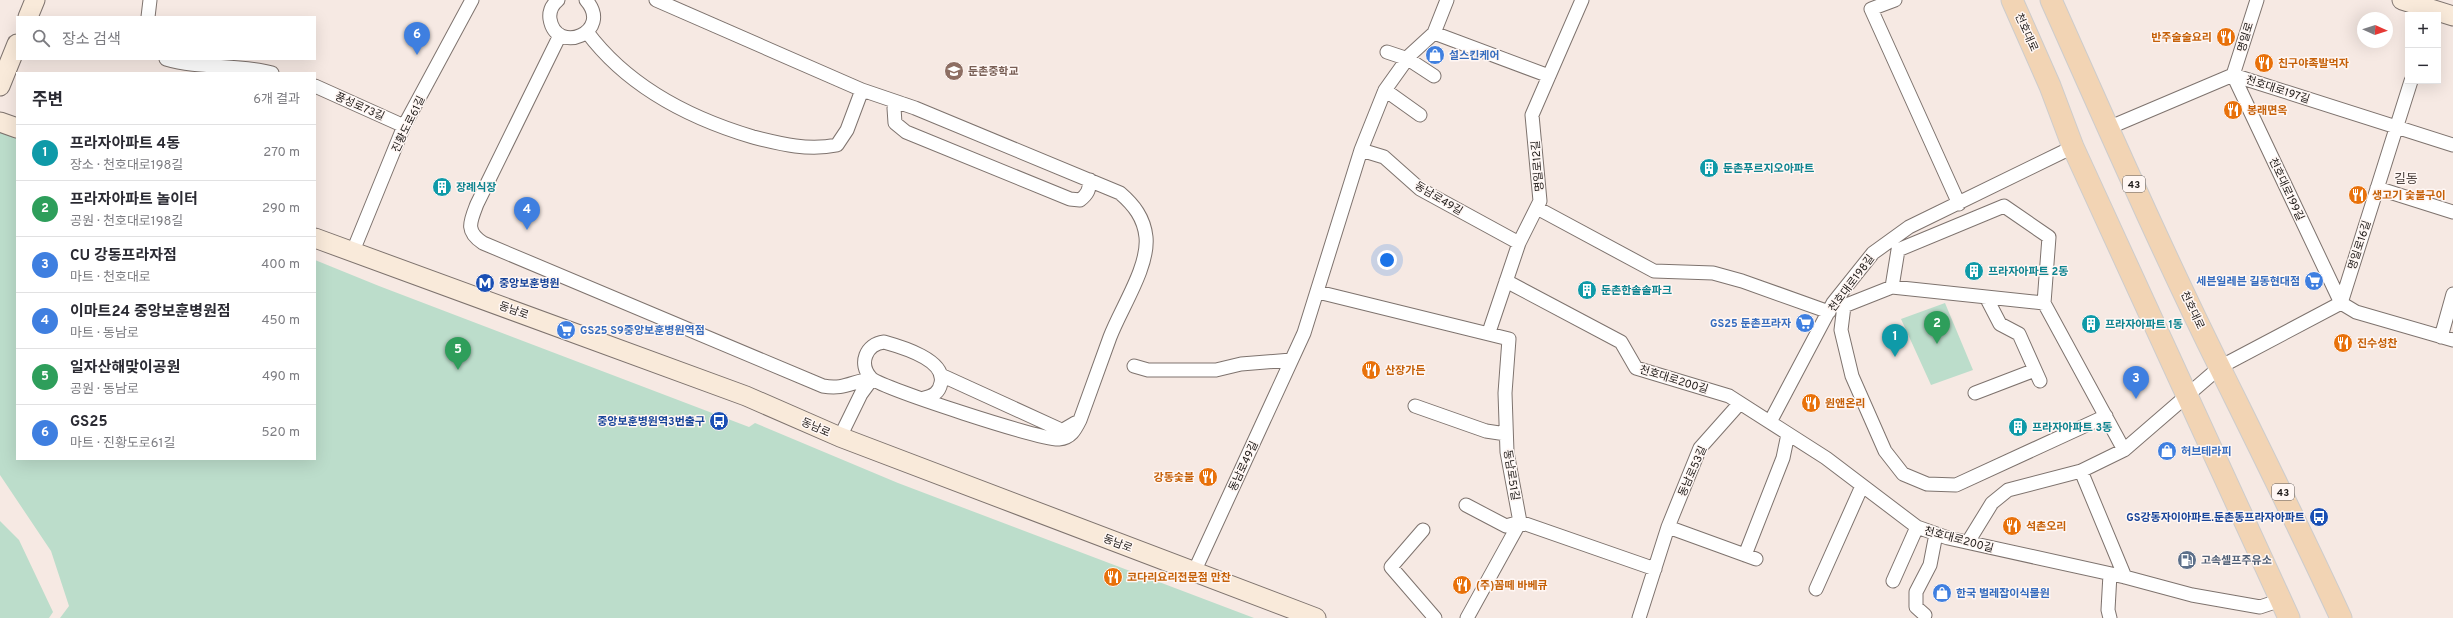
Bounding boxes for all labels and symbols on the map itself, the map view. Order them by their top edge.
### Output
street label: 천호대로 [2011,11,2041,54]
north arrow [2357,12,2393,48]
street label: 명일로 [2235,21,2257,54]
pin: 6 [404,22,430,55]
restaurant icon: 반주술술요리 [2215,26,2237,48]
place label: 반주술술요리 [2151,31,2212,45]
shop icon: 설스킨케어 [1424,44,1446,66]
place label: 설스킨케어 [1449,49,1500,63]
restaurant icon: 친구야족발먹자 [2253,52,2275,74]
place label: 친구야족발먹자 [2278,57,2349,71]
school or university icon: 둔촌중학교 [943,60,965,82]
place label: 둔촌중학교 [968,65,1019,79]
street label: 천호대로197길 [2244,73,2312,107]
street label: 풍성로73길 [333,90,387,124]
street label: 진황도로61길 [389,94,429,155]
restaurant icon: 봉래면옥 [2222,99,2244,121]
place label: 봉래면옥 [2247,104,2287,118]
street label: 명일로12길 [1529,140,1547,192]
street label: 천호대로199길 [2265,156,2307,223]
building icon: 둔촌푸르지오아파트 [1698,157,1720,179]
place label: 둔촌푸르지오아파트 [1723,162,1814,176]
district label: 길동 [2394,172,2418,188]
building icon: 장례식장 [431,176,453,198]
road number: 43 [2123,176,2145,192]
street label: 동남로49길 [1412,179,1465,219]
place label: 장례식장 [456,181,496,195]
restaurant icon: 생고기 숯불구이 [2347,184,2369,206]
place label: 생고기 숯불구이 [2372,189,2446,203]
pin: 4 [514,197,540,230]
street label: 명일로16길 [2345,219,2375,272]
your location [1377,250,1397,270]
street label: 천호대로198길 [1826,252,1878,315]
building icon: 프라자아파트 2동 [1963,260,1985,282]
place label: 프라자아파트 2동 [1988,265,2068,279]
supermarket icon: 세븐일레븐 길동현대점 [2303,270,2325,292]
metro station icon: 중앙보훈병원 [474,272,496,294]
place label: 세븐일레븐 길동현대점 [2196,275,2300,289]
place label: 중앙보훈병원 [499,277,560,291]
building icon: 둔촌한솔솔파크 [1576,279,1598,301]
place label: 둔촌한솔솔파크 [1601,284,1672,298]
street label: 천호대로 [2177,289,2207,332]
street label: 동남로 [497,299,530,323]
pin: 2 [1924,311,1950,344]
supermarket icon: GS25 둔촌프라자 [1794,312,1816,334]
building icon: 프라자아파트 1동 [2080,313,2102,335]
place label: GS25 둔촌프라자 [1710,317,1791,331]
place label: 프라자아파트 1동 [2105,318,2183,332]
supermarket icon: GS25 S9중앙보훈병원역점 [555,319,577,341]
place label: GS25 S9중앙보훈병원역점 [580,324,705,338]
pin: 1 [1882,324,1908,357]
restaurant icon: 진수성찬 [2332,332,2354,354]
pin: 5 [445,337,471,370]
place label: 진수성찬 [2357,337,2397,351]
restaurant icon: 산장가든 [1360,359,1382,381]
street label: 천호대로200길 [1638,363,1710,397]
place label: 산장가든 [1385,364,1425,378]
pin: 3 [2123,366,2149,399]
restaurant icon: 원앤온리 [1800,392,1822,414]
place label: 원앤온리 [1825,397,1865,411]
bus stop icon: 중앙보훈병원역3번출구 [708,410,730,432]
place label: 중앙보훈병원역3번출구 [597,415,705,429]
street label: 동남로 [799,415,832,440]
building icon: 프라자아파트 3동 [2007,416,2029,438]
place label: 프라자아파트 3동 [2032,421,2112,435]
street label: 동남로49길 [1226,439,1262,494]
shop icon: 허브테라피 [2156,440,2178,462]
street label: 동남로53길 [1676,444,1710,499]
place label: 허브테라피 [2181,445,2232,459]
street label: 동남로51길 [1500,449,1522,502]
restaurant icon: 강동숯불 [1197,466,1219,488]
place label: 강동숯불 [1154,471,1194,485]
road number: 43 [2272,484,2294,500]
bus stop icon: GS강동자이아파트.둔촌동프라자아파트 [2308,506,2330,528]
place label: GS강동자이아파트.둔촌동프라자아파트 [2126,511,2305,525]
restaurant icon: 석촌오리 [2001,515,2023,537]
place label: 석촌오리 [2026,520,2066,534]
street label: 천호대로200길 [1922,524,1995,556]
street label: 동남로 [1101,532,1134,556]
fuel station icon: 고속셀프주유소 [2176,549,2198,571]
place label: 고속셀프주유소 [2201,554,2272,568]
restaurant icon: 코다리요리전문점 만찬 [1102,566,1124,588]
place label: 코다리요리전문점 만찬 [1127,571,1231,585]
restaurant icon: (주)꼼떼 바베큐 [1451,574,1473,596]
place label: (주)꼼떼 바베큐 [1476,579,1548,593]
shop icon: 한국 벌레잡이식물원 [1931,582,1953,604]
place label: 한국 벌레잡이식물원 [1956,587,2050,601]

